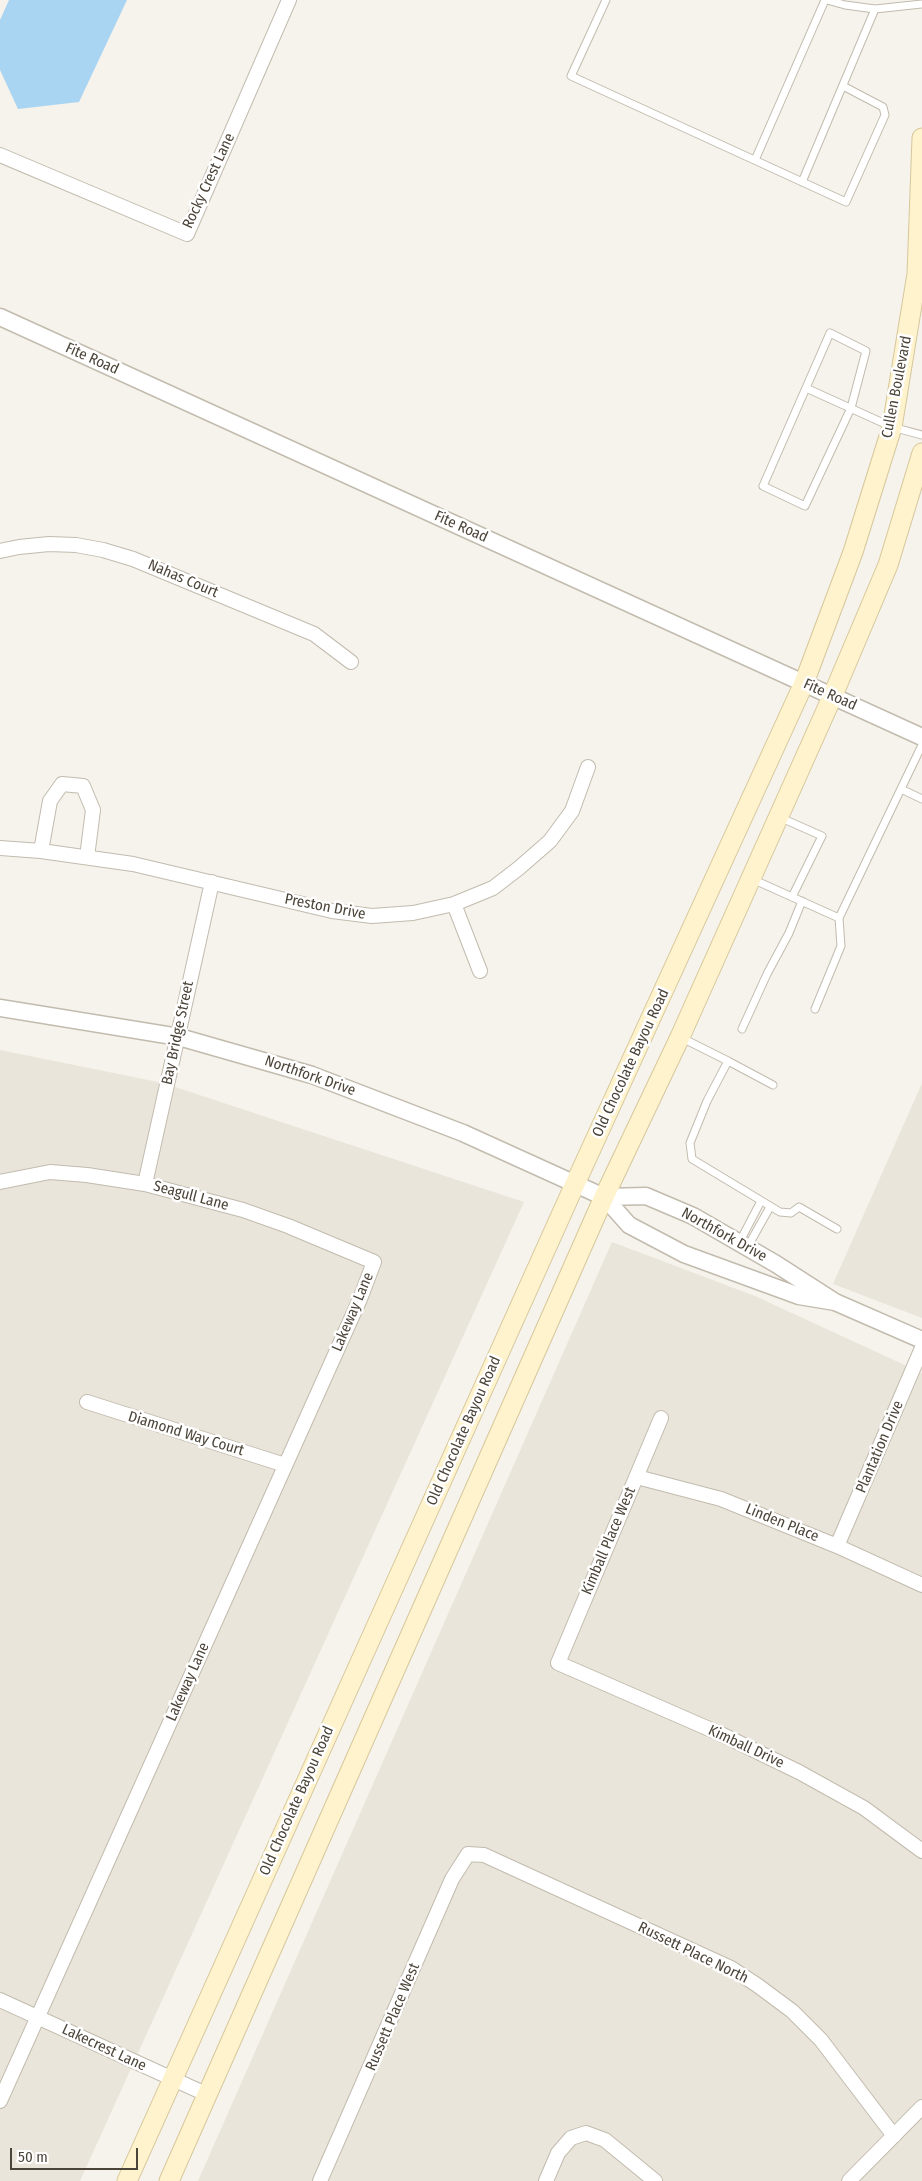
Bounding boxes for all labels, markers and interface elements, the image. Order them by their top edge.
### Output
street label: Rocky Crest Lane [179,130,239,232]
street label: Cullen Boulevard [878,334,916,440]
street label: Fite Road [62,339,122,379]
street label: Fite Road [431,507,491,547]
street label: Nahas Court [145,556,221,602]
street label: Fite Road [800,675,860,715]
street label: Preston Drive [283,890,367,924]
street label: Bay Bridge Street [158,980,198,1086]
street label: Old Chocolate Bayou Road [589,986,673,1140]
street label: Northfork Drive [262,1052,358,1100]
street label: Seagull Lane [151,1177,231,1215]
street label: Northfork Drive [678,1204,770,1266]
street label: Lakeway Lane [328,1270,378,1354]
street label: Old Chocolate Bayou Road [423,1354,505,1508]
street label: Plantation Drive [852,1398,908,1496]
street label: Diamond Way Court [126,1408,246,1460]
street label: Kimball Place West [578,1484,640,1598]
street label: Linden Place [743,1500,821,1546]
street label: Lakeway Lane [163,1640,213,1724]
street label: Kimball Drive [705,1722,787,1772]
street label: Old Chocolate Bayou Road [256,1724,338,1878]
street label: Russett Place North [635,1919,751,1987]
street label: Russett Place West [362,1960,424,2074]
street label: Lakecrest Lane [59,2021,149,2075]
scale bar [12,2138,140,2170]
text: 50 m [18,2148,48,2166]

